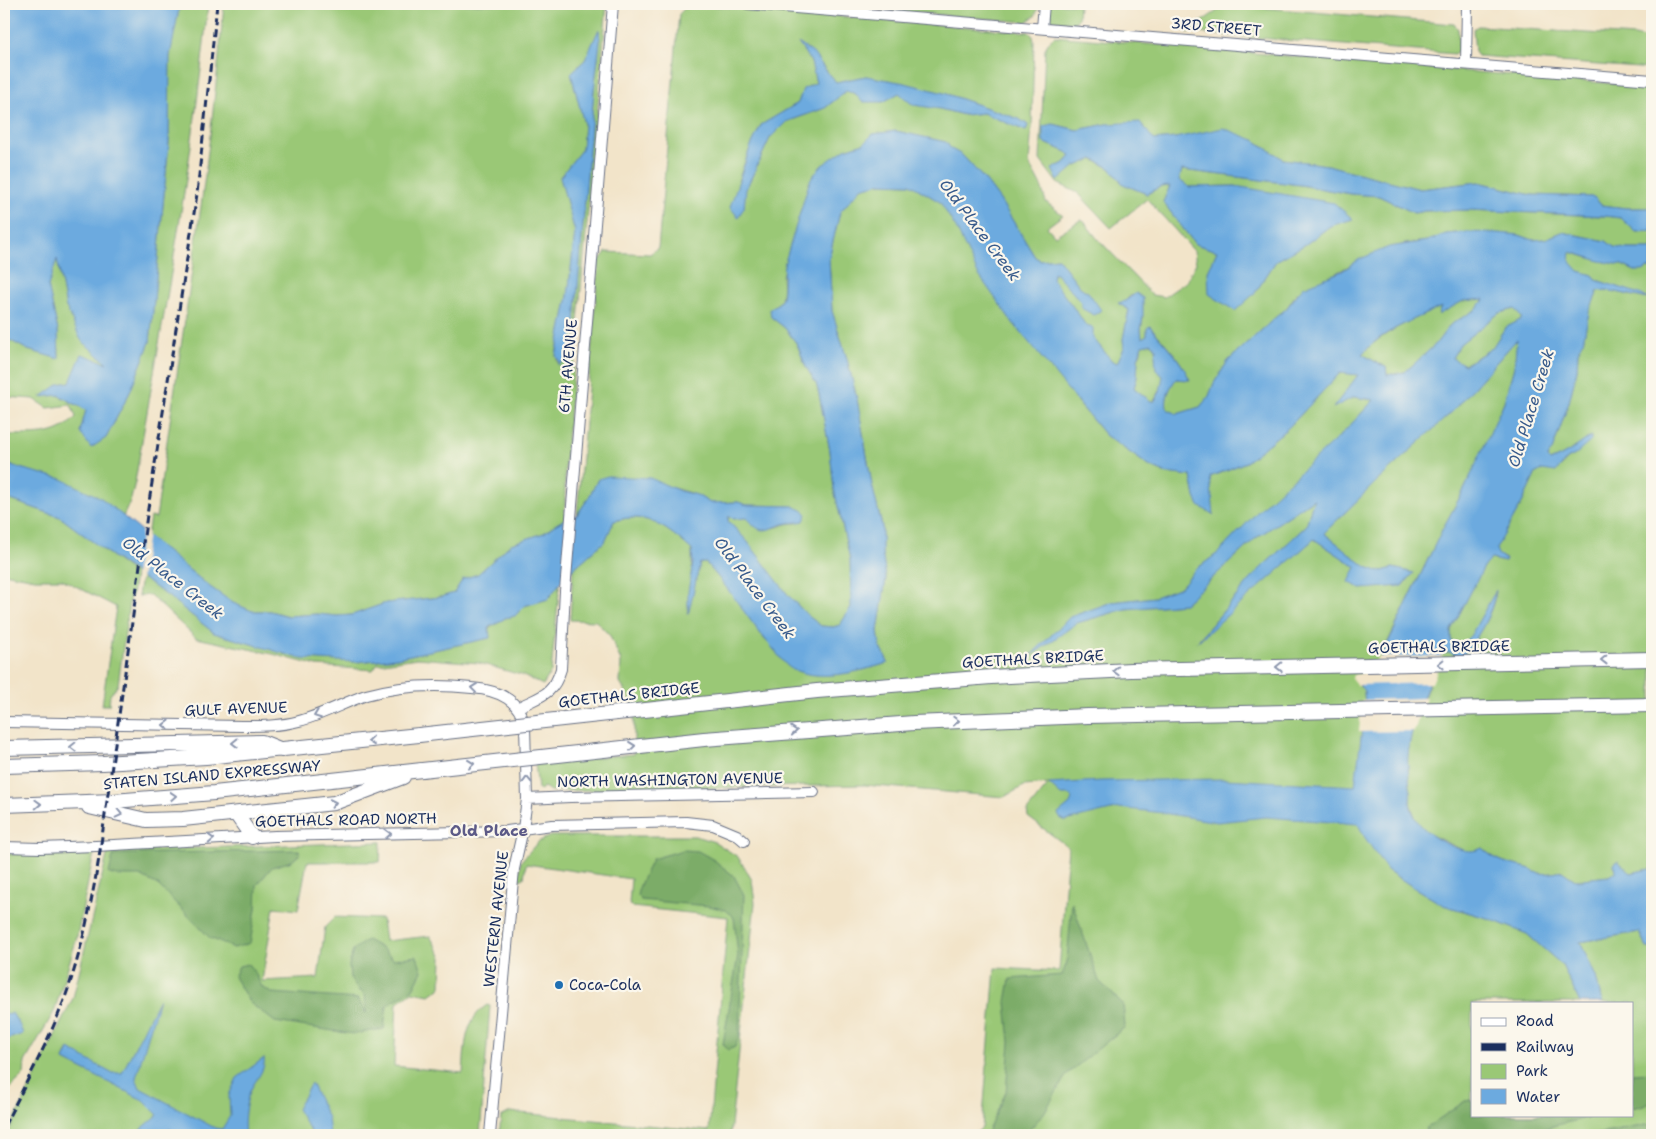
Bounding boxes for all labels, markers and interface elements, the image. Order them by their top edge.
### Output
street label: 3RD STREET [1170,13,1262,41]
water label: Old Place Creek [935,175,1025,285]
street label: 6TH AVENUE [554,318,582,414]
water label: Old Place Creek [1503,346,1559,470]
water label: Old Place Creek [118,532,228,624]
water label: Old Place Creek [710,533,800,643]
street label: GOETHALS BRIDGE [1368,636,1510,658]
street label: GOETHALS BRIDGE [962,645,1104,673]
one-way arrow [1599,655,1607,666]
one-way arrow [1437,658,1445,669]
one-way arrow [1274,662,1282,672]
one-way arrow [1112,666,1120,676]
street label: GOETHALS BRIDGE [557,678,701,712]
one-way arrow [470,683,478,694]
street label: GULF AVENUE [184,697,288,721]
one-way arrow [313,709,321,719]
one-way arrow [952,715,960,726]
one-way arrow [162,720,170,730]
one-way arrow [790,726,798,737]
one-way arrow [366,735,374,746]
one-way arrow [231,737,239,748]
one-way arrow [69,741,77,752]
one-way arrow [628,741,636,752]
street label: STATEN ISLAND EXPRESSWAY [102,756,322,794]
one-way arrow [467,759,475,770]
street label: NORTH WASHINGTON AVENUE [557,768,783,792]
one-way arrow [522,776,532,784]
one-way arrow [169,791,177,802]
one-way arrow [328,798,337,809]
one-way arrow [34,799,42,810]
one-way arrow [115,808,124,819]
street label: GOETHALS ROAD NORTH [255,808,437,832]
district label: Old Place [450,820,529,841]
one-way arrow [384,828,392,839]
one-way arrow [207,834,215,845]
street label: WESTERN AVENUE [479,850,513,988]
place label: Coca-Cola [569,975,642,995]
marker: Coca-Cola [553,979,565,991]
legend [1471,1002,1634,1116]
text: Road [1516,1011,1554,1031]
text: Railway [1516,1037,1574,1057]
text: Park [1516,1061,1548,1081]
text: Water [1516,1087,1560,1107]

